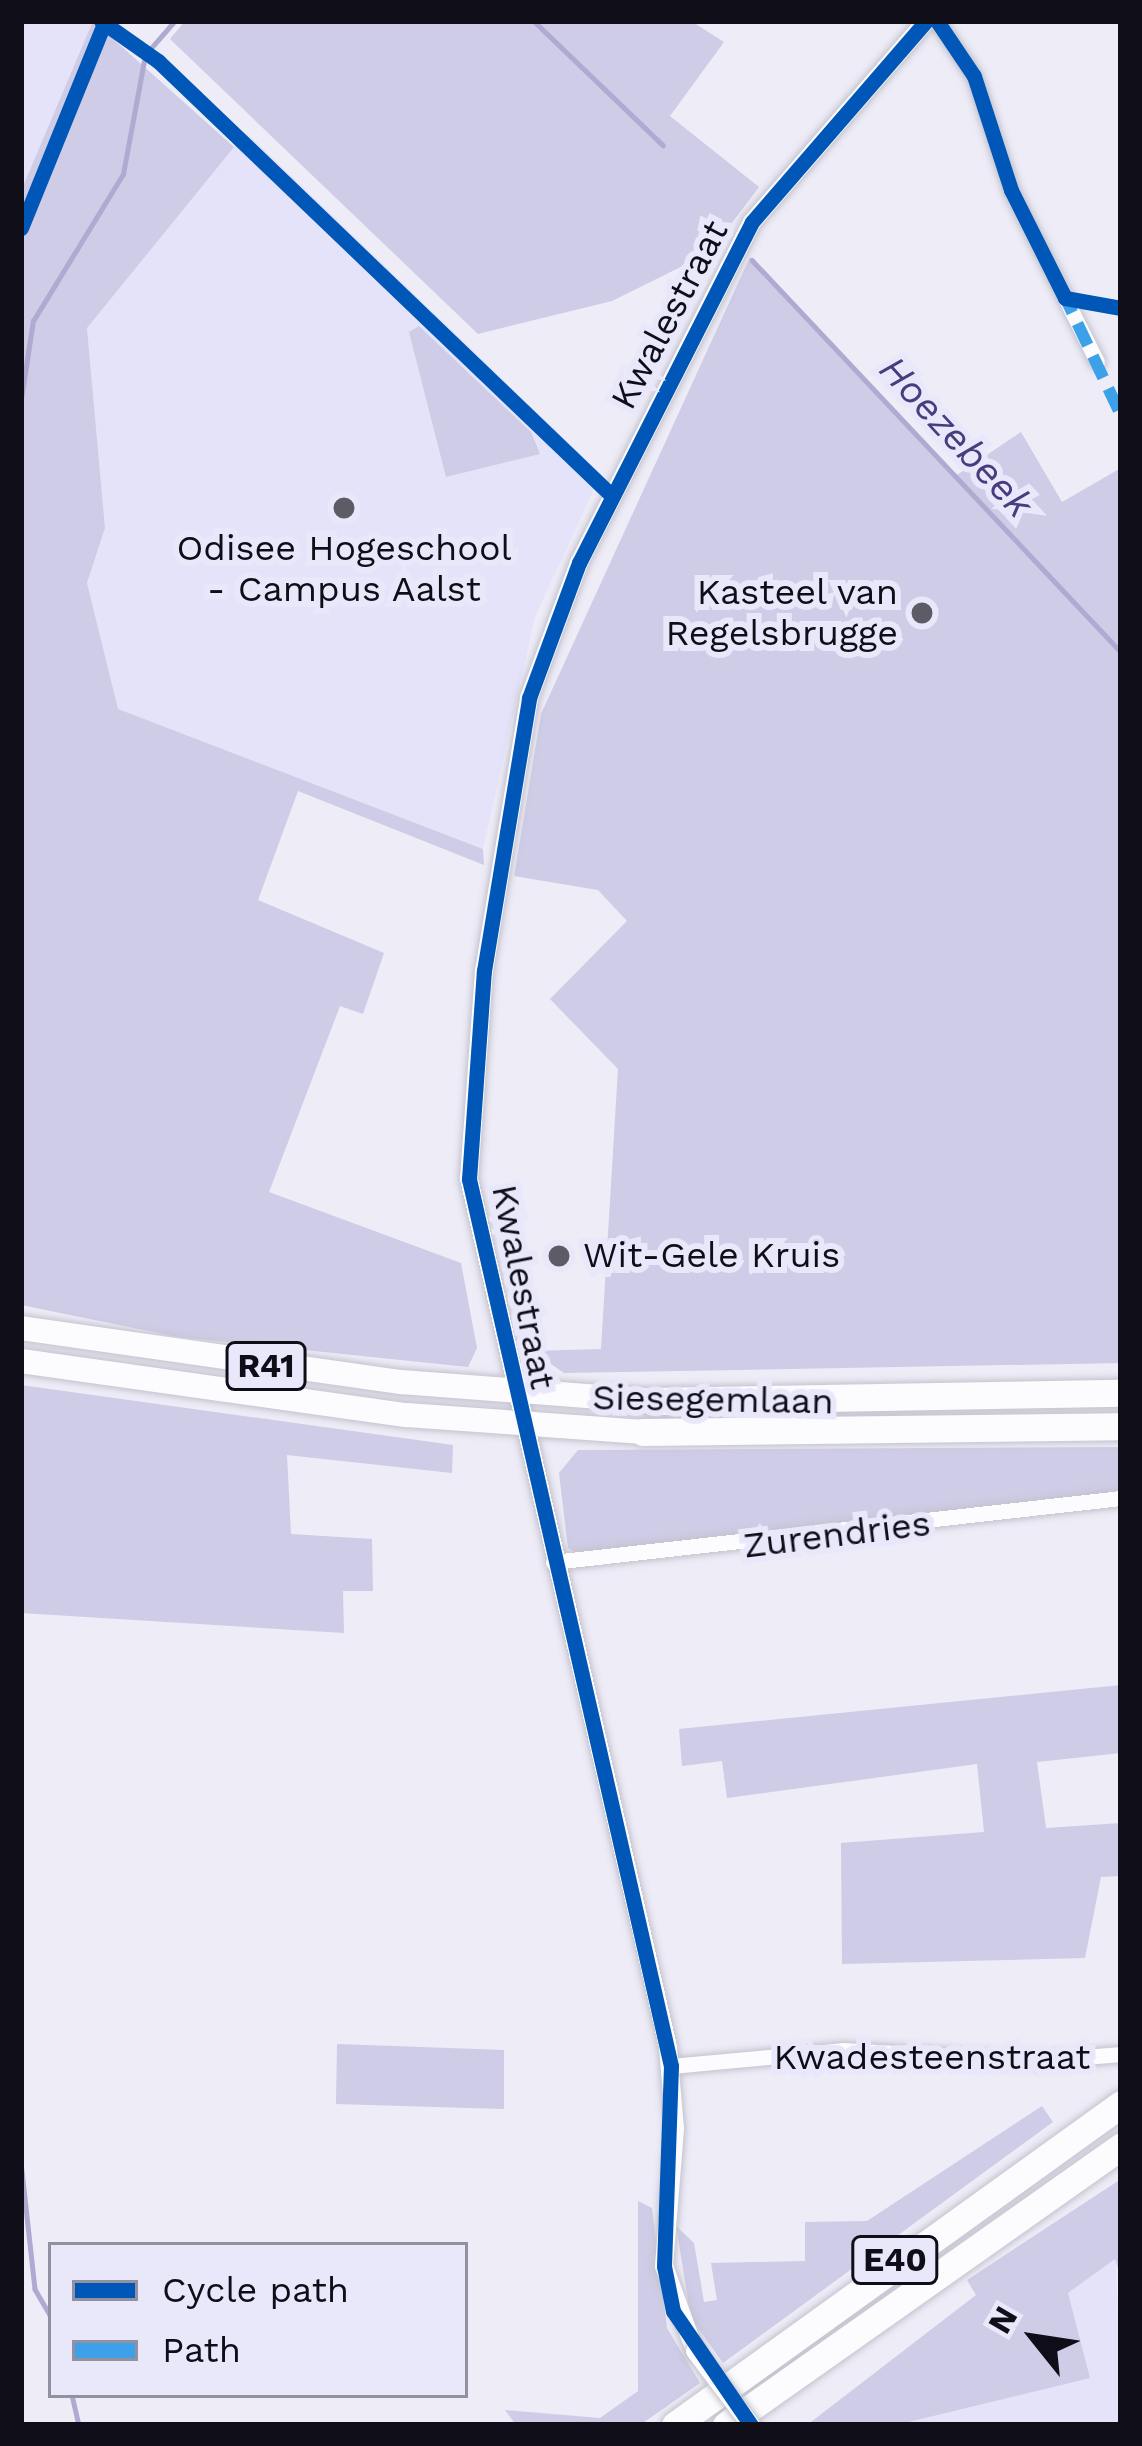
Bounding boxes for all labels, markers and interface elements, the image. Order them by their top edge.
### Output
street label: Kwalestraat [602,213,738,417]
water label: Hoezebeek [869,346,1043,528]
marker: Odisee Hogeschool - Campus Aalst [331,495,357,521]
place label: Odisee Hogeschool - Campus Aalst [176,526,512,611]
place label: Kasteel van Regelsbrugge [665,570,898,655]
marker: Kasteel van Regelsbrugge [909,600,935,626]
street label: Kwalestraat [482,1181,564,1393]
place label: Wit-Gele Kruis [583,1234,840,1278]
marker: Wit-Gele Kruis [546,1243,572,1269]
road number: R41 [224,1339,308,1393]
street label: Siesegemlaan [592,1376,834,1424]
street label: Zurendries [741,1502,933,1568]
street label: Kwadesteenstraat [774,2036,1090,2080]
road number: E40 [850,2233,940,2287]
legend [48,2242,468,2398]
text: Cycle path [162,2269,349,2311]
north arrow [974,2278,1094,2398]
text: N [979,2299,1025,2340]
text: Path [162,2329,241,2371]

